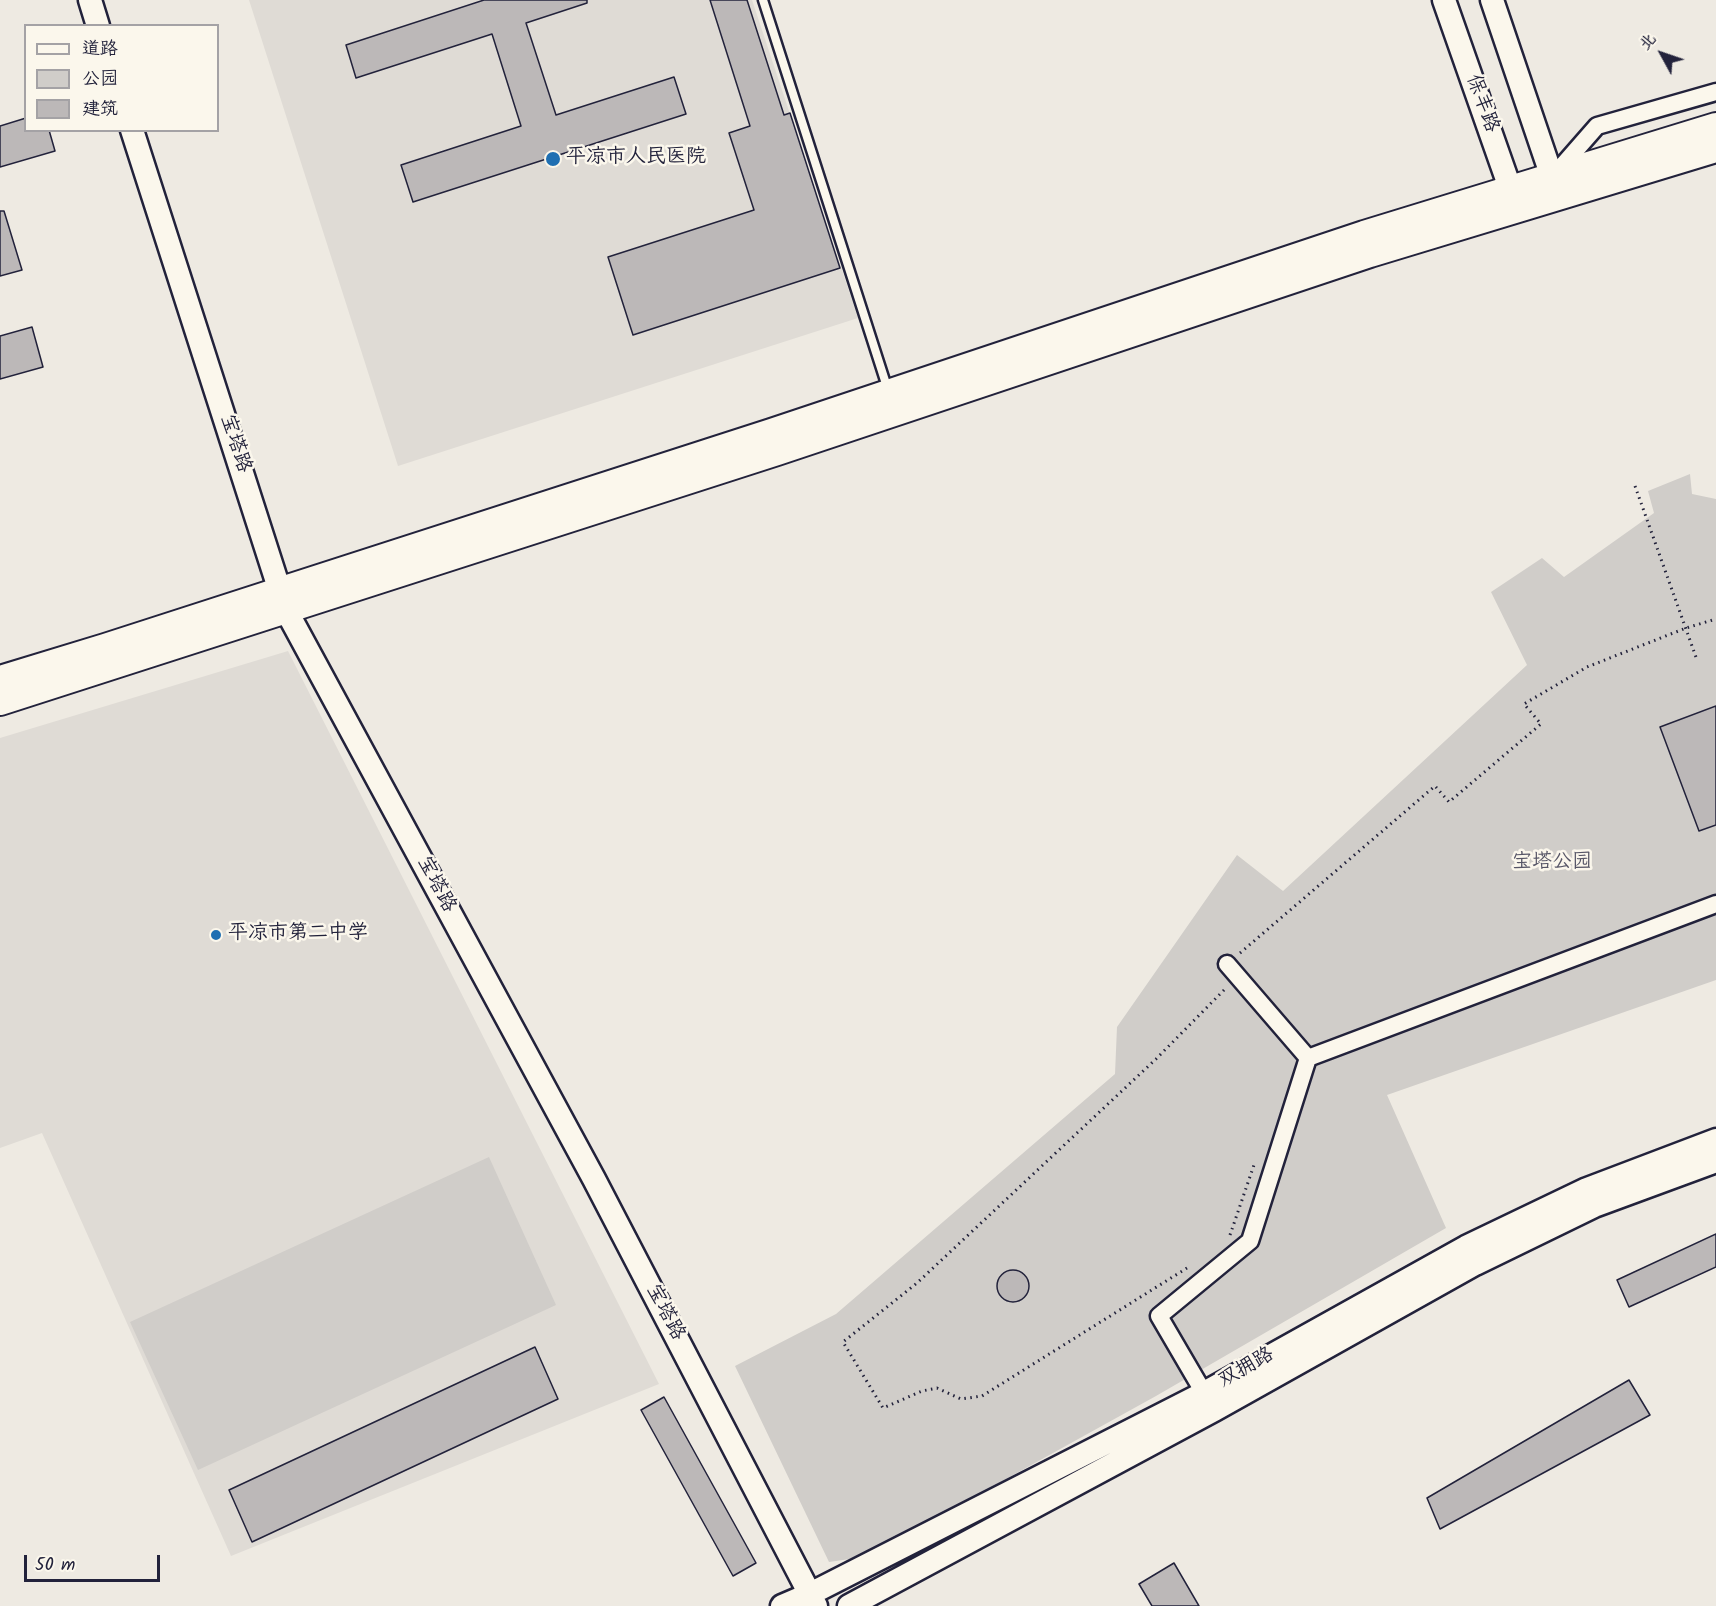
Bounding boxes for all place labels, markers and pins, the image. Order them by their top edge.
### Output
place label: 平凉市人民医院 [566,147,706,171]
marker: 平凉市人民医院 [544,150,562,168]
place label: 平凉市第二中学 [228,923,368,947]
marker: 平凉市第二中学 [209,928,223,942]

